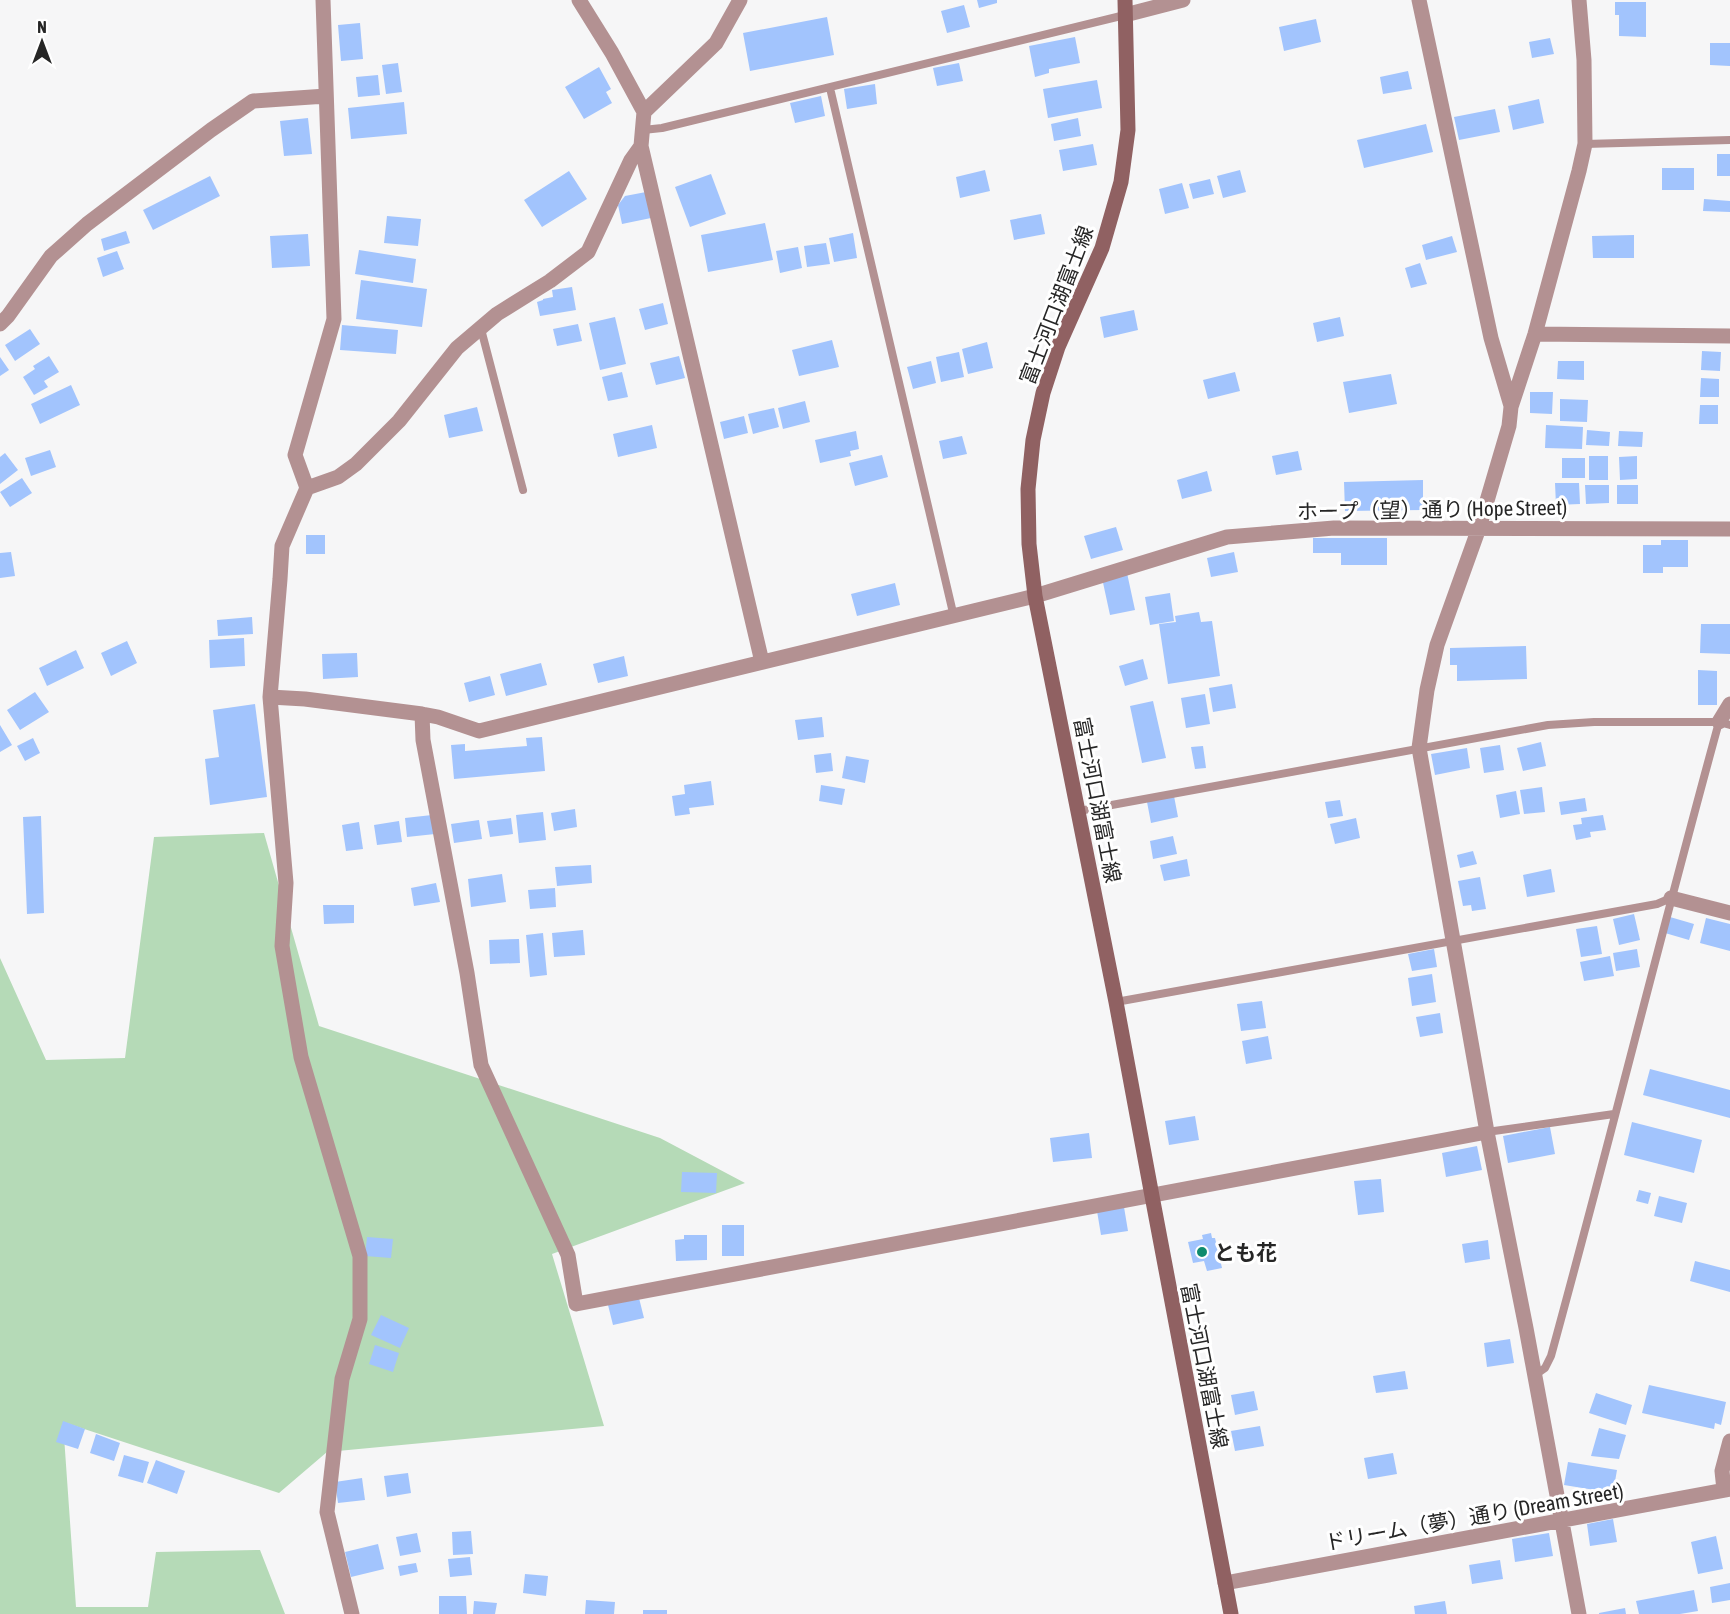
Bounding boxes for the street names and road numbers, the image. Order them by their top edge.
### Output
street label: 富士河口湖富士線 [1015,222,1097,388]
street label: ホープ（望）通り (Hope Street) [1297,495,1567,523]
street label: 富士河口湖富士線 [1070,715,1126,885]
street label: 富士河口湖富士線 [1177,1281,1233,1451]
street label: ドリーム（夢）通り (Dream Street) [1323,1478,1625,1554]

